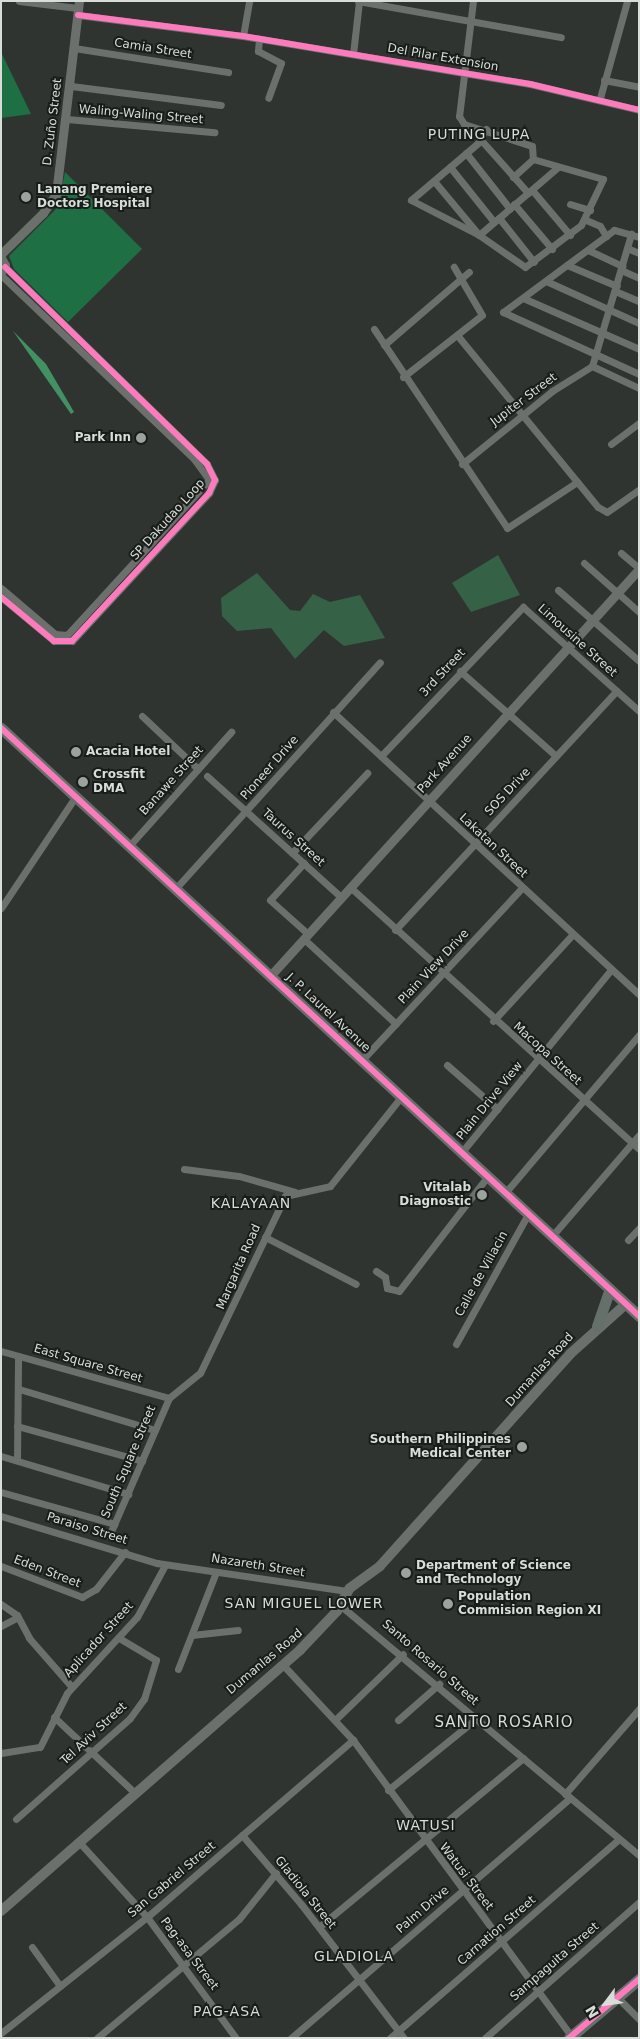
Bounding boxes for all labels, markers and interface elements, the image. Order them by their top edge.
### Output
street label: Camia Street [113,36,193,62]
street label: Del Pilar Extension [386,41,500,75]
street label: D. Zuño Street [40,77,66,167]
street label: Waling-Waling Street [78,102,204,128]
district label: PUTING LUPA [426,126,532,142]
place label: Lanang Premiere Doctors Hospital [37,183,152,211]
marker: Lanang Premiere Doctors Hospital [19,190,33,204]
street label: Jupiter Street [488,370,560,430]
place label: Park Inn [75,431,131,445]
marker: Park Inn [135,432,147,444]
street label: SP Dakudao Loop [128,476,208,564]
street label: Limousine Street [534,602,620,680]
street label: 3rd Street [417,646,469,700]
street label: Park Avenue [415,732,475,796]
street label: Pioneer Drive [238,733,302,803]
street label: Banawe Street [137,743,207,819]
place label: Acacia Hotel [86,745,170,759]
marker: Acacia Hotel [70,746,82,758]
street label: SOS Drive [482,765,534,819]
place label: Crossfit DMA [93,768,145,796]
marker: Crossfit DMA [77,776,89,788]
street label: Taurus Street [259,806,327,870]
street label: Lakatan Street [456,811,530,881]
street label: Plain View Drive [396,927,472,1007]
street label: J. P. Laurel Avenue [283,970,373,1056]
street label: Macopa Street [510,1020,584,1088]
street label: Plain Drive View [454,1059,526,1143]
place label: Vitalab Diagnostic [399,1181,471,1209]
marker: Vitalab Diagnostic [475,1188,489,1202]
district label: KALAYAAN [210,1195,292,1211]
street label: Margarita Road [214,1222,264,1312]
street label: Calle de Villacin [453,1229,511,1319]
street label: Dumanlas Road [503,1330,577,1410]
street label: East Square Street [32,1342,144,1386]
street label: South Square Street [99,1403,159,1521]
place label: Southern Philippines Medical Center [370,1433,511,1461]
marker: Southern Philippines Medical Center [515,1440,529,1454]
street label: Paraiso Street [45,1510,129,1548]
street label: Nazareth Street [210,1551,306,1581]
street label: Eden Street [12,1553,82,1591]
place label: Department of Science and Technology [416,1559,571,1587]
marker: Department of Science and Technology [400,1567,412,1579]
place label: Population Commision Region XI [458,1590,601,1618]
district label: SAN MIGUEL LOWER [223,1595,385,1611]
marker: Population Commision Region XI [442,1598,454,1610]
street label: Aplicador Street [61,1599,137,1681]
street label: Santo Rosario Street [379,1617,481,1709]
street label: Dumanlas Road [224,1626,306,1698]
street label: Tel Aviv Street [58,1700,130,1768]
district label: SANTO ROSARIO [433,1714,575,1732]
district label: WATUSI [396,1817,456,1833]
street label: San Gabriel Street [125,1839,219,1921]
street label: Watusi Street [436,1840,496,1914]
street label: Gladiola Street [271,1854,339,1932]
street label: Palm Drive [394,1883,452,1937]
street label: Carnation Street [455,1893,539,1969]
street label: Pag-asa Street [157,1915,221,1993]
street label: Sampaguita Street [508,1920,602,2004]
district label: GLADIOLA [313,1948,395,1964]
north arrow [580,1979,630,2029]
district label: PAG-ASA [192,2003,262,2019]
text: N [582,2003,602,2021]

